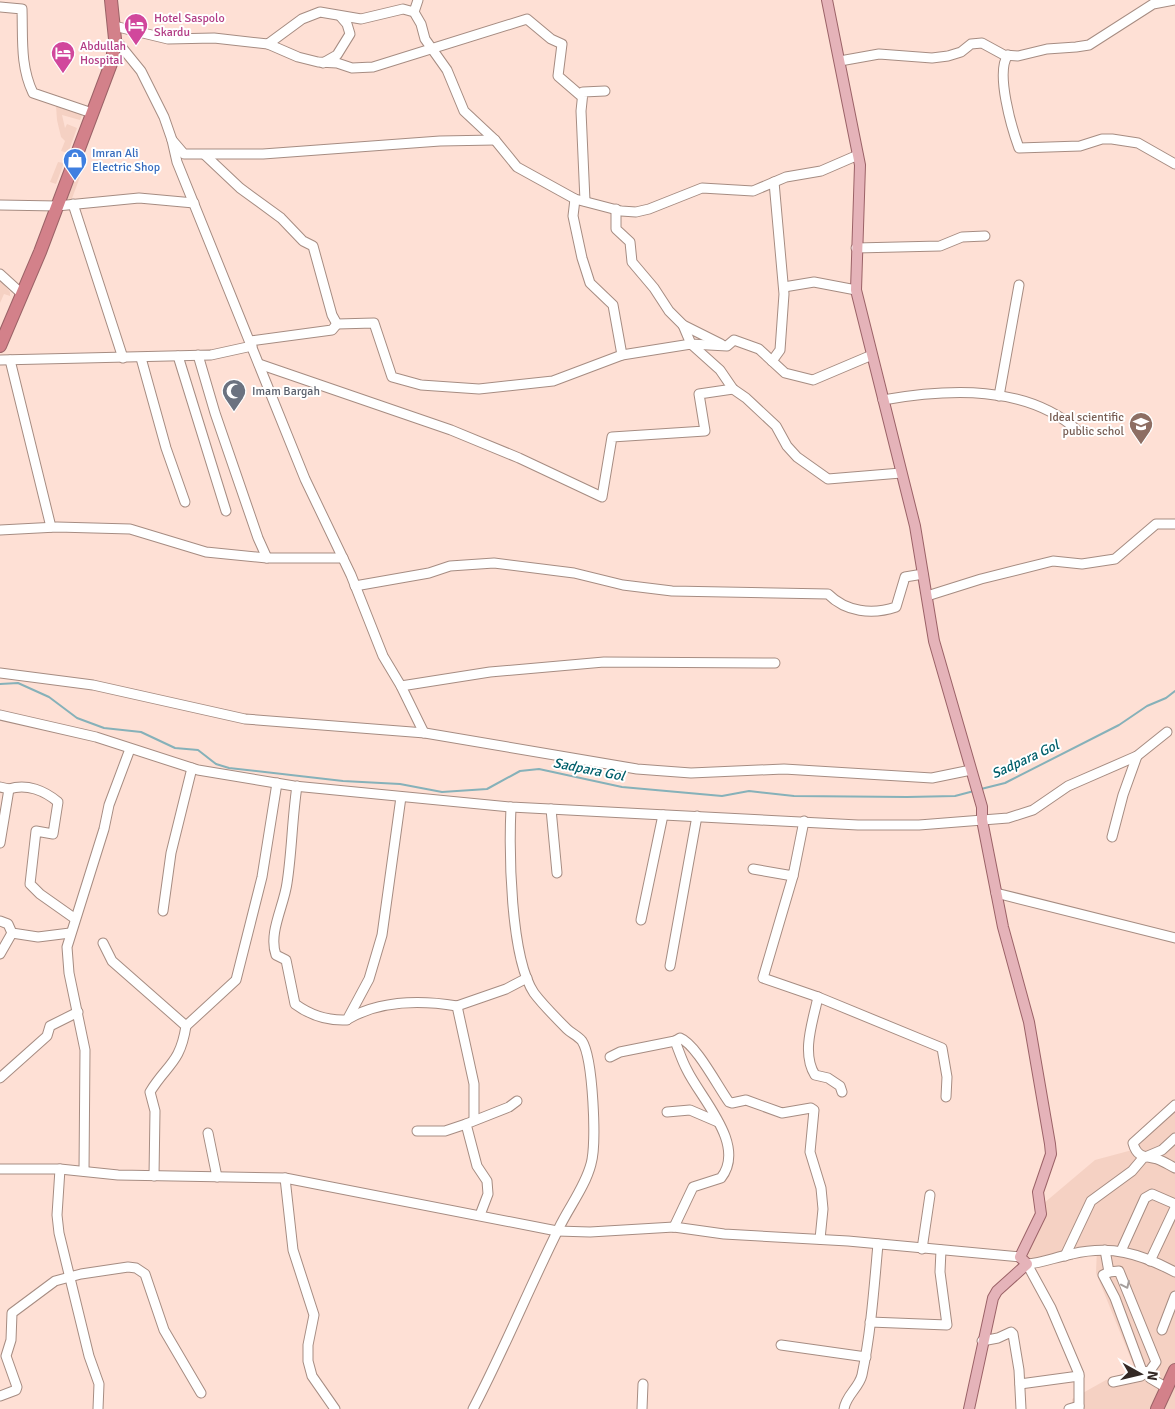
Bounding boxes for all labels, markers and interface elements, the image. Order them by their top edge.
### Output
place label: Hotel Saspolo Skardu [154,11,225,40]
hotel icon: Hotel Saspolo Skardu [123,12,149,46]
place label: Abdullah Hospital [80,39,126,68]
hotel icon: Abdullah Hospital [50,40,76,74]
place label: Imran Ali Electric Shop [92,146,160,175]
shop icon: Imran Ali Electric Shop [62,147,88,181]
mosque icon: Imam Bargah [221,378,247,412]
place label: Imam Bargah [252,384,320,399]
place label: Ideal scientific public schol [1049,410,1124,439]
school or university icon: Ideal scientific public schol [1128,411,1154,445]
water label: Sadpara Gol [989,736,1062,782]
water label: Sadpara Gol [552,754,627,785]
one-way arrow [1120,1280,1130,1289]
north arrow [1115,1349,1165,1399]
text: N [1143,1370,1161,1382]

